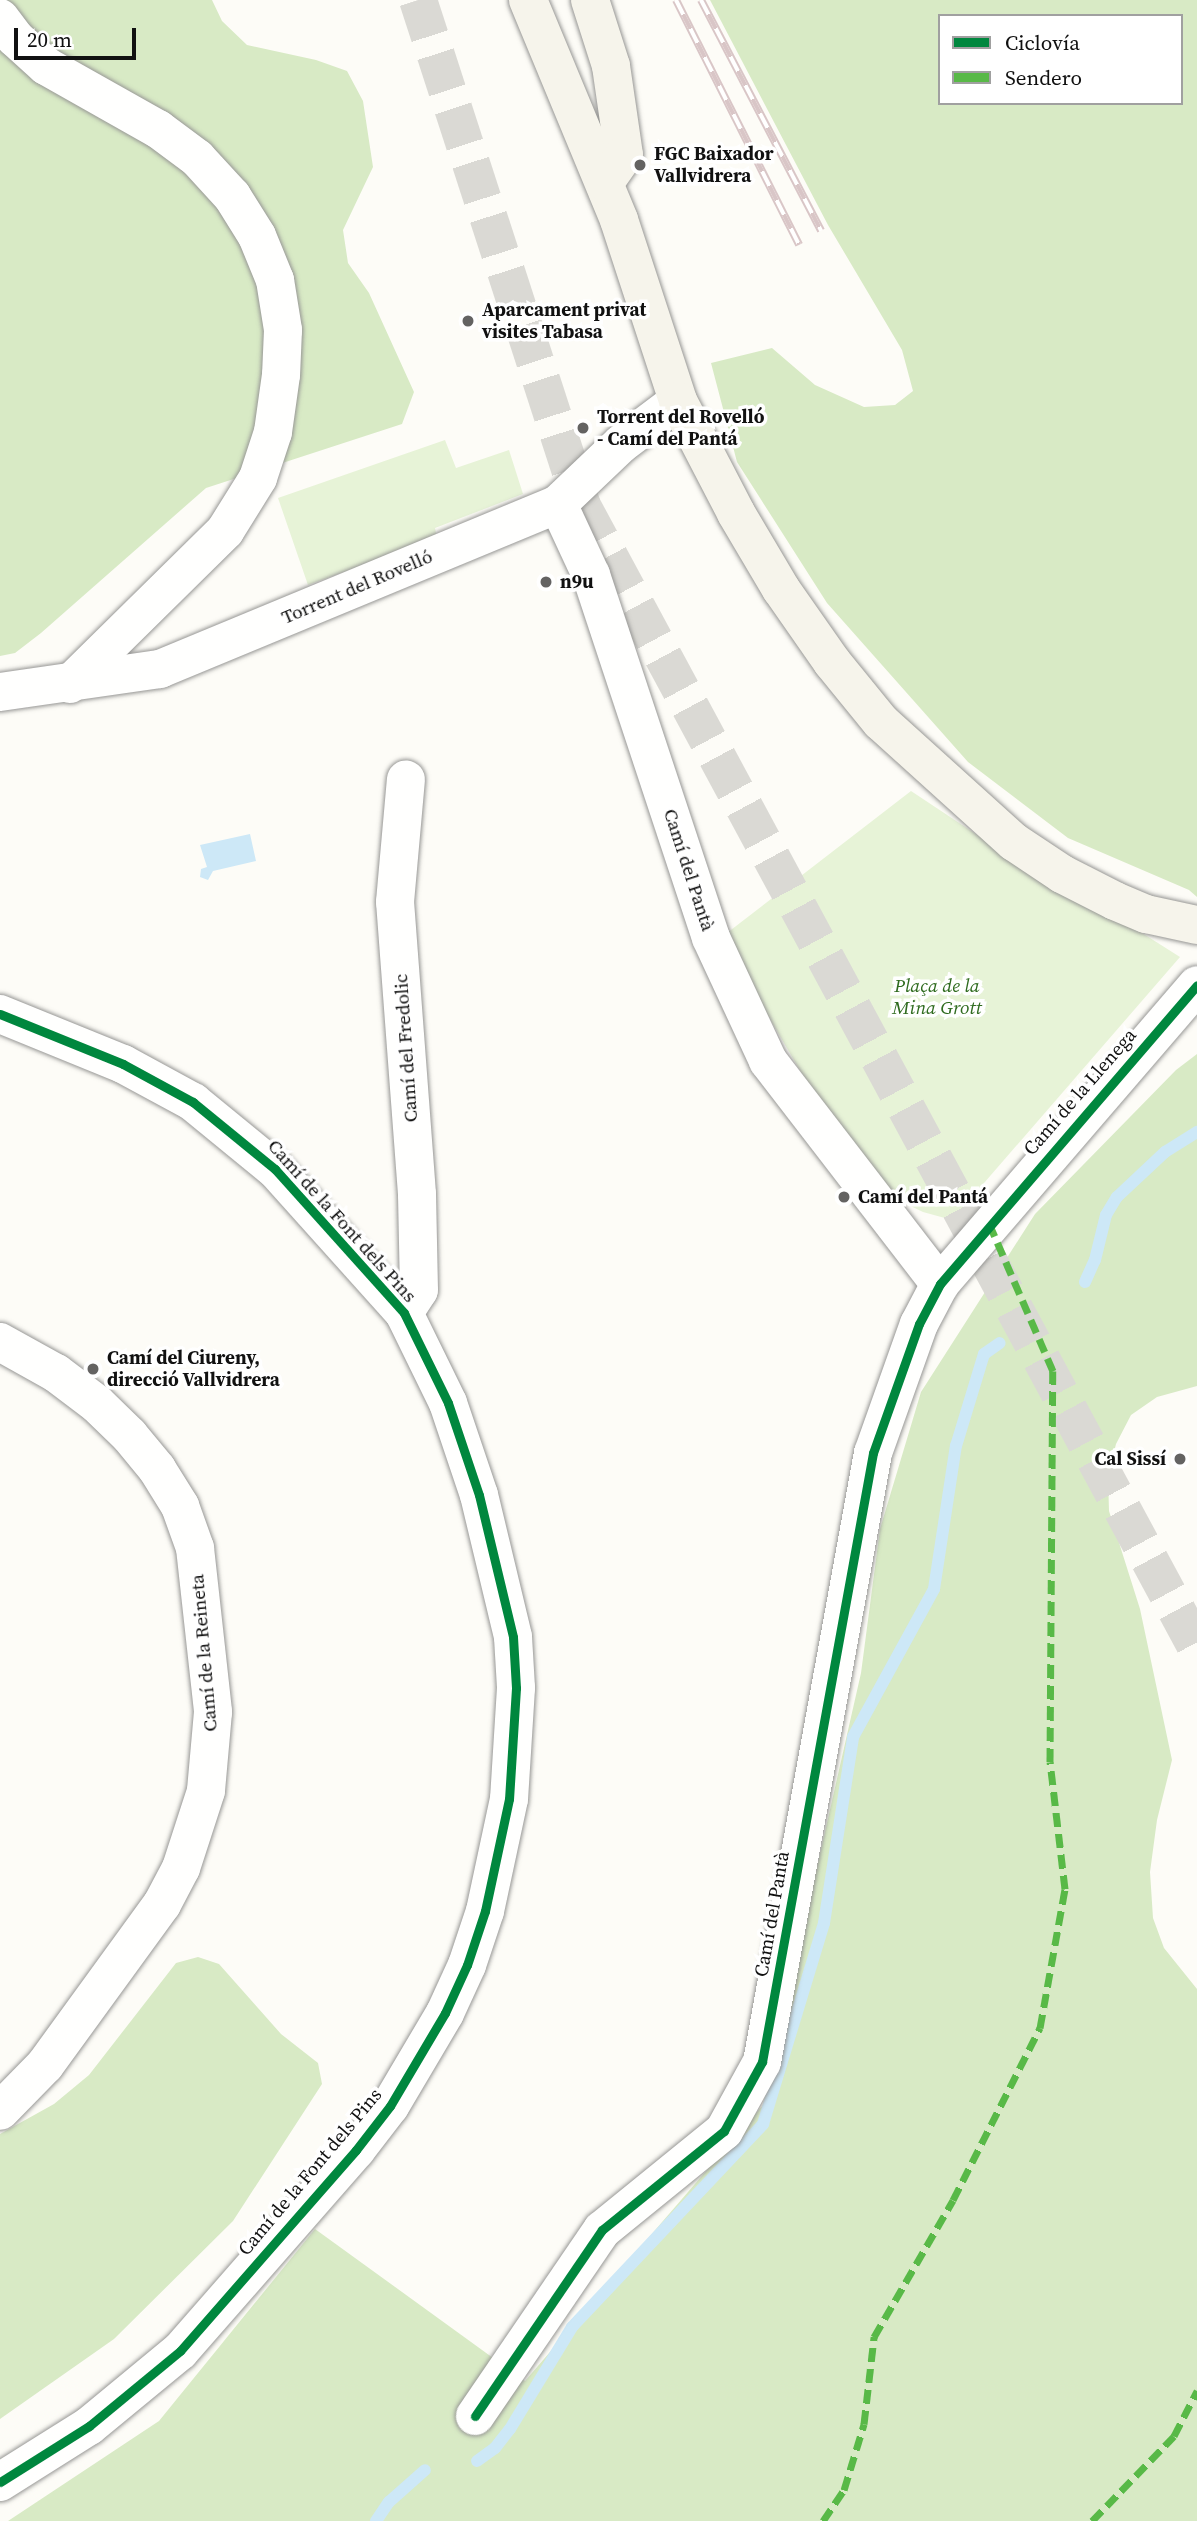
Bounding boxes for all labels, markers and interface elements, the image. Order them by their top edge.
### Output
scale bar [18,14,140,58]
legend [938,14,1183,105]
text: 20 m [27,25,72,54]
text: Ciclovía [1005,28,1080,57]
text: Sendero [1005,63,1082,92]
place label: FGC Baixador Vallvidrera [654,143,774,187]
marker: FGC Baixador Vallvidrera [632,157,648,173]
place label: Aparcament privat visites Tabasa [482,299,646,343]
marker: Aparcament privat visites Tabasa [460,313,476,329]
place label: Torrent del Rovelló - Camí del Pantá [597,406,764,450]
marker: Torrent del Rovelló - Camí del Pantá [575,420,591,436]
street label: Torrent del Rovelló [278,545,436,629]
place label: n9u [560,571,594,593]
marker: n9u [538,574,554,590]
street label: Camí del Pantà [659,806,719,934]
street label: Camí del Fredolic [389,973,423,1123]
park label: Plaça de la Mina Grott [892,975,982,1019]
street label: Camí de la Llenega [1019,1024,1141,1160]
street label: Camí de la Font dels Pins [263,1135,421,1307]
place label: Camí del Pantá [858,1186,988,1208]
marker: Camí del Pantá [836,1189,852,1205]
place label: Camí del Ciureny, direcció Vallvidrera [107,1347,280,1391]
marker: Camí del Ciureny, direcció Vallvidrera [85,1361,101,1377]
place label: Cal Sissí [1094,1448,1166,1470]
marker: Cal Sissí [1172,1451,1188,1467]
street label: Camí de la Reineta [186,1573,222,1733]
street label: Camí del Pantà [750,1849,794,1979]
street label: Camí de la Font dels Pins [233,2084,387,2260]

